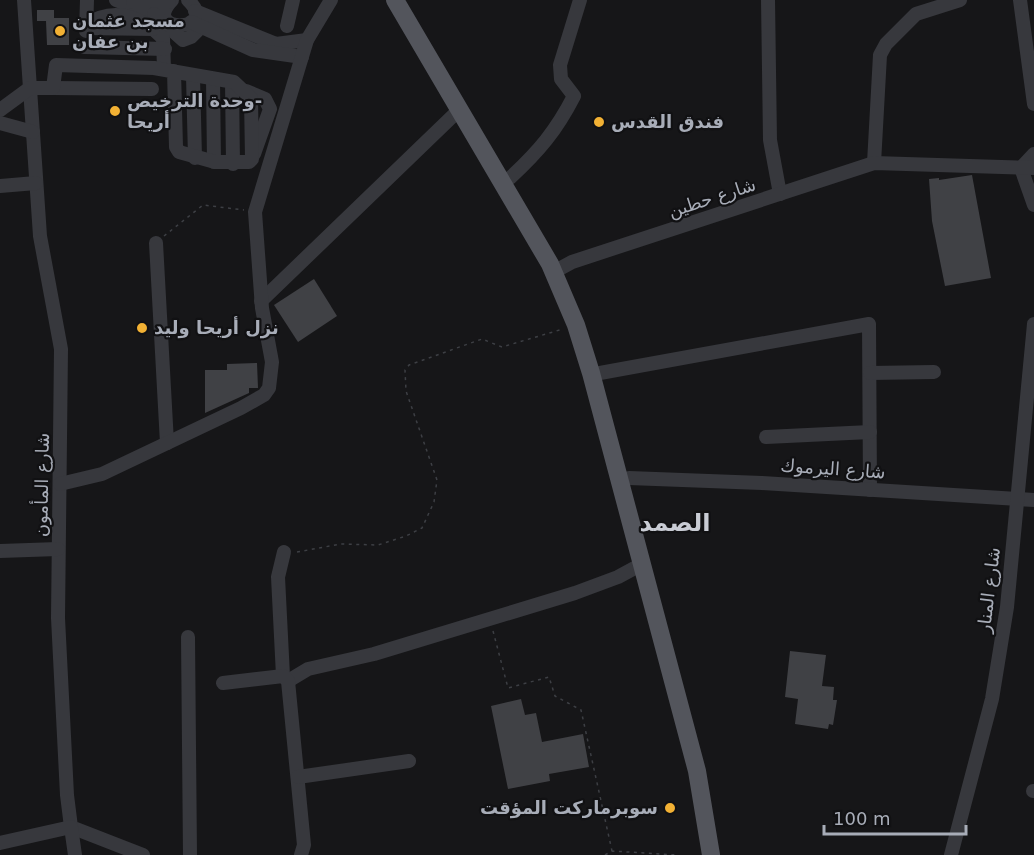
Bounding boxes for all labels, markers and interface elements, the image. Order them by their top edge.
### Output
place label: مسجد عثمان بن عفان [72,10,185,53]
marker: مسجد عثمان بن عفان [53,24,67,38]
place label: وحدة الترخيص- أريحا [127,90,262,132]
marker: وحدة الترخيص- أريحا [108,104,122,118]
place label: فندق القدس [611,111,724,132]
marker: فندق القدس [592,115,606,129]
street label: شارع حطين [665,174,759,222]
place label: نزل أريحا وليد [154,316,279,339]
marker: نزل أريحا وليد [135,321,149,335]
street label: شارع المأمون [28,433,54,537]
street label: شارع اليرموك [780,454,886,484]
district label: الصمد [640,509,710,537]
street label: شارع المنار [973,546,1005,635]
place label: سوبرماركت المؤقت [480,797,658,819]
scale bar [824,798,966,836]
marker: سوبرماركت المؤقت [663,801,677,815]
text: 100 m [833,808,891,829]

